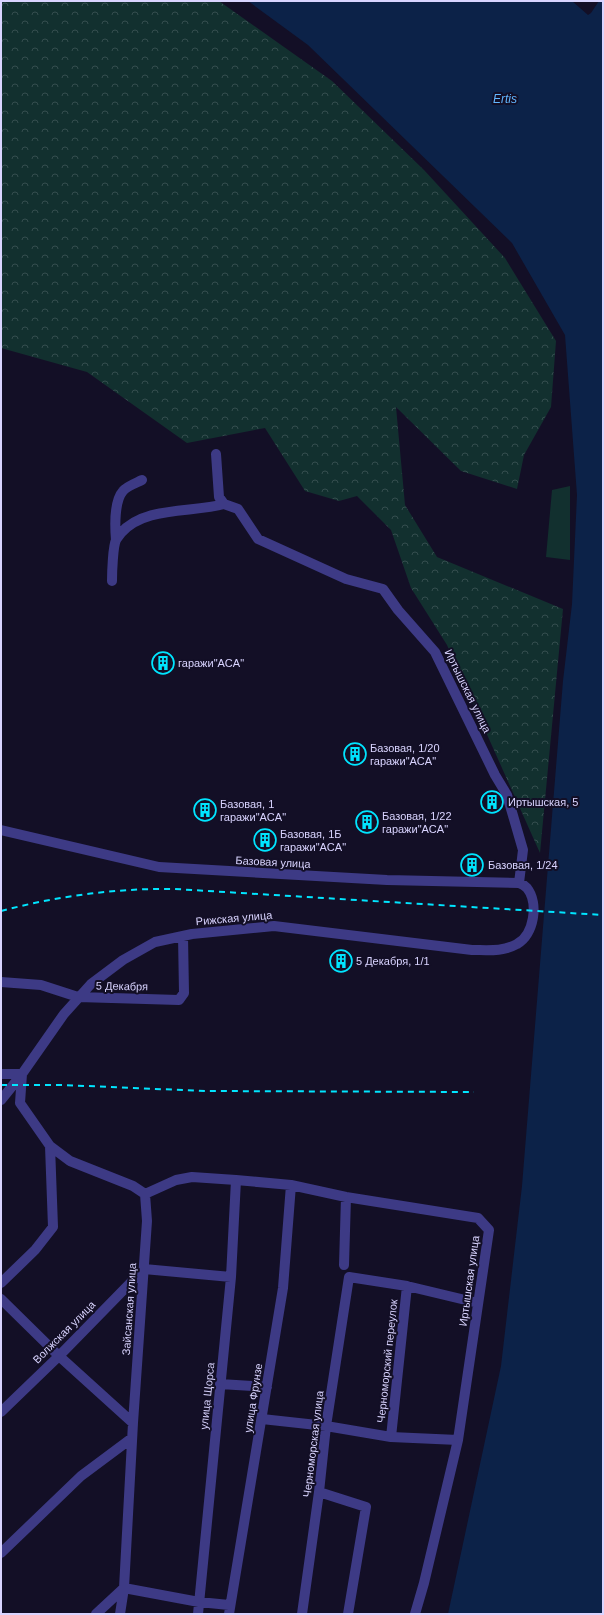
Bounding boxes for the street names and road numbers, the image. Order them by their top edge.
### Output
street label: Иртышская улица [443,647,494,736]
street label: Базовая улица [235,854,312,870]
street label: Рижская улица [195,909,274,927]
street label: 5 Декабря [96,980,148,992]
street label: Иртышская улица [457,1234,481,1327]
street label: Зайсанская улица [120,1262,138,1356]
street label: Волжская улица [30,1298,98,1366]
street label: Черноморский переулок [375,1298,399,1423]
street label: улица Щорса [198,1361,217,1430]
street label: улица Фрунзе [242,1362,264,1434]
street label: Черноморская улица [300,1389,326,1498]

